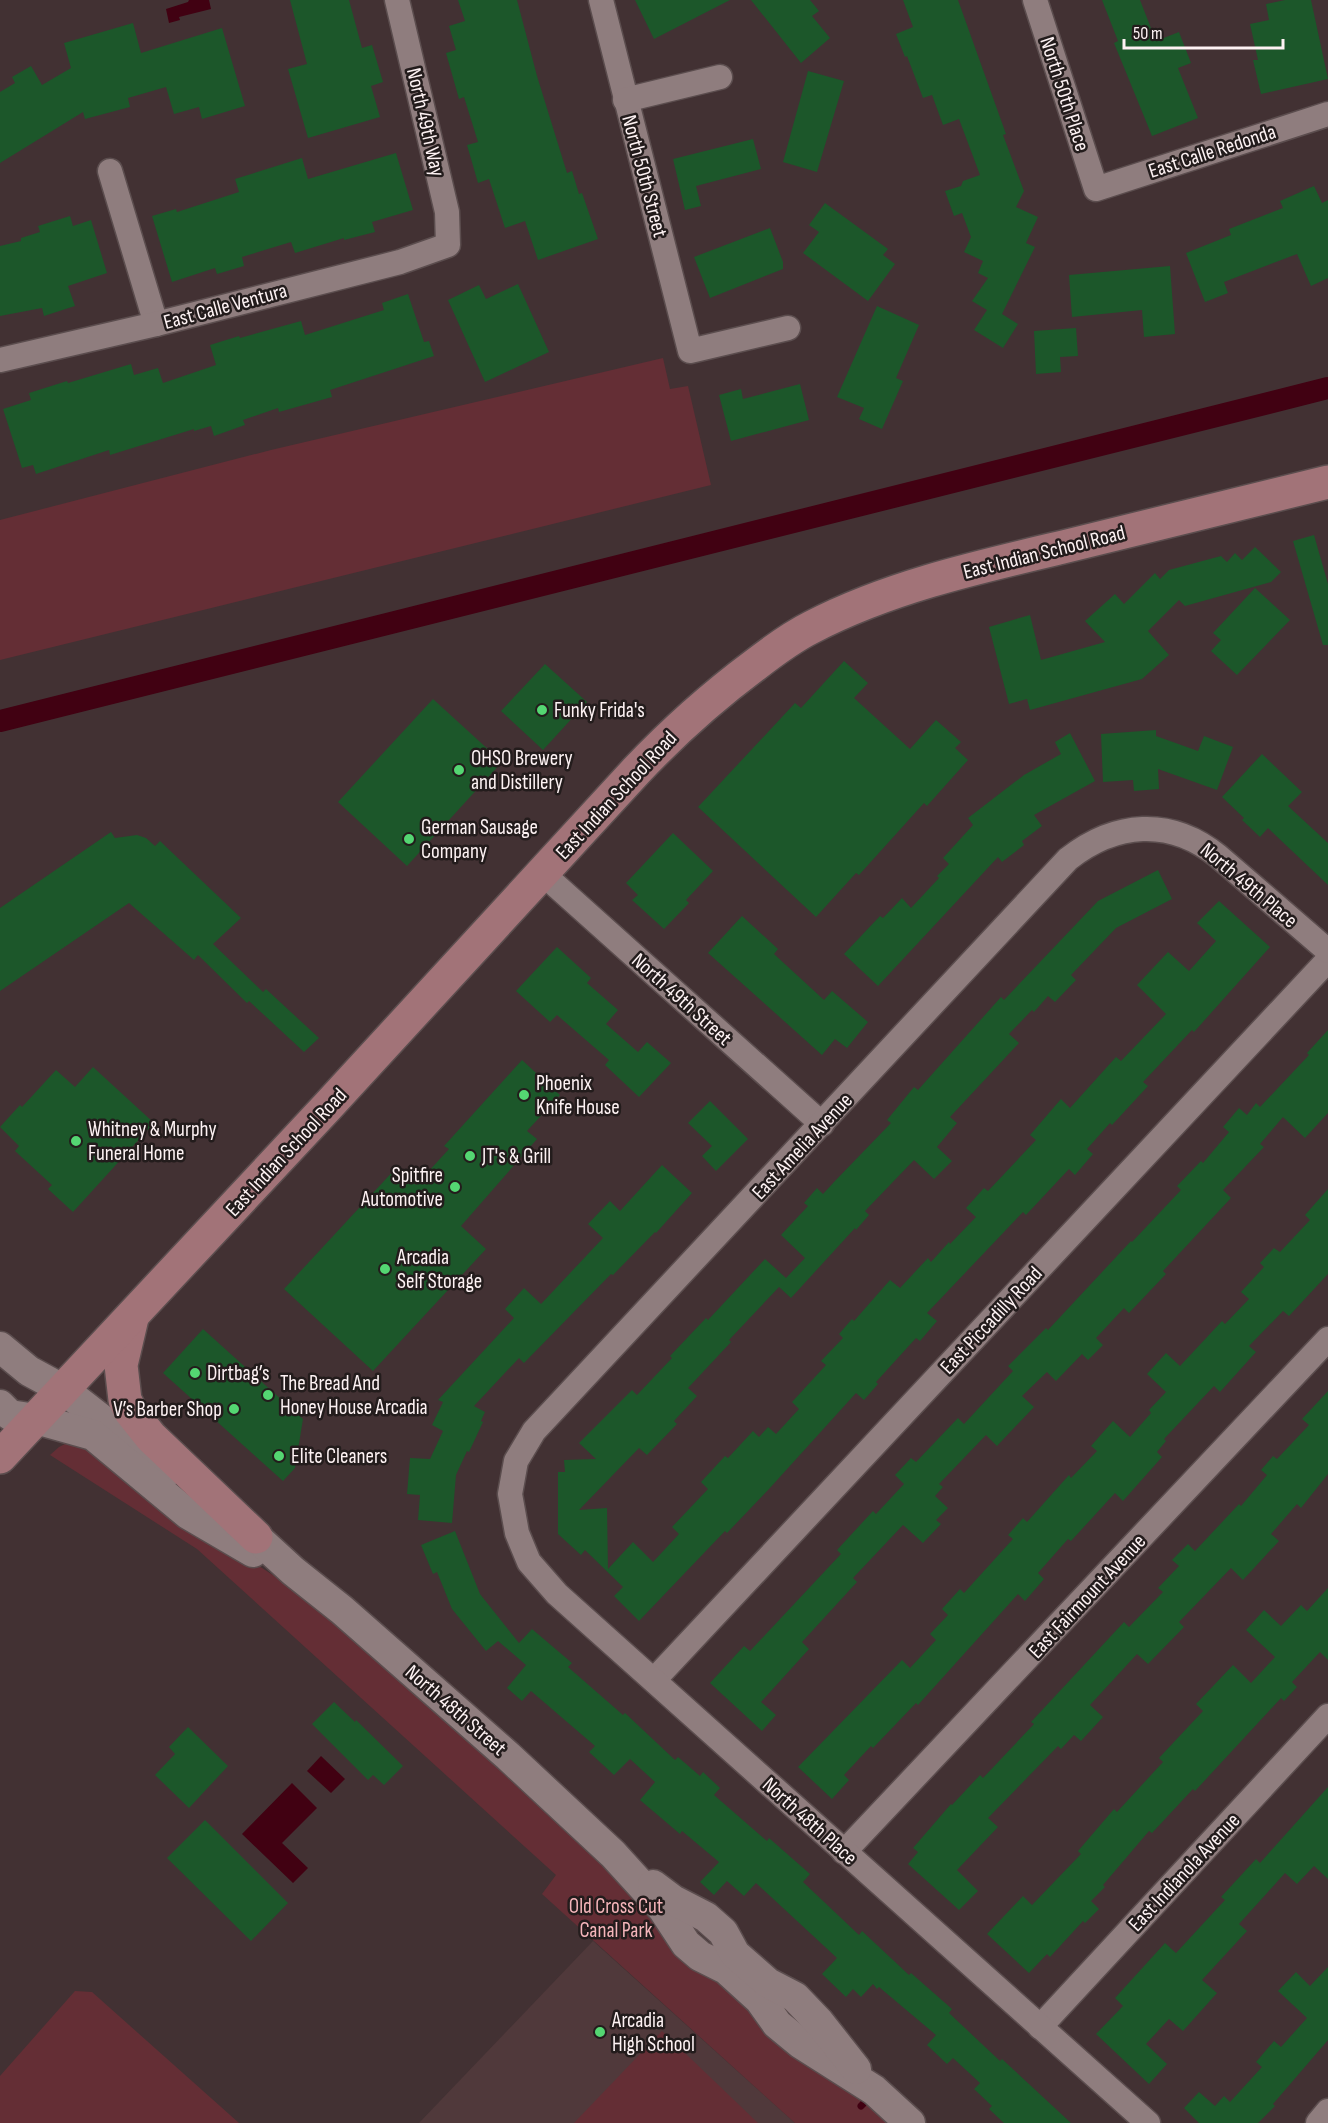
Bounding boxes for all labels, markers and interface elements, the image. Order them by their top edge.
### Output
scale bar [1124,12,1283,50]
text: 50 m [1133,23,1163,44]
street label: North 50th Place [1034,34,1095,154]
street label: North 49th Way [401,65,450,179]
street label: North 50th Street [616,112,673,240]
street label: East Calle Redonda [1145,119,1279,184]
street label: East Calle Ventura [161,278,289,335]
street label: East Indian School Road [961,520,1128,585]
place label: Funky Frida's [554,698,645,723]
marker: Funky Frida's [535,703,549,717]
street label: East Indian School Road [551,726,682,865]
place label: OHSO Brewery and Distillery [471,746,573,795]
marker: OHSO Brewery and Distillery [452,763,466,777]
place label: German Sausage Company [421,815,538,864]
marker: German Sausage Company [402,832,416,846]
street label: North 49th Place [1195,838,1302,933]
street label: North 49th Street [627,948,737,1051]
place label: Phoenix Knife House [536,1071,620,1120]
street label: East Indian School Road [221,1083,352,1222]
marker: Phoenix Knife House [517,1088,531,1102]
street label: East Amelia Avenue [747,1088,858,1205]
place label: Whitney & Murphy Funeral Home [88,1117,217,1166]
marker: Whitney & Murphy Funeral Home [69,1134,83,1148]
place label: JT's & Grill [481,1144,551,1169]
marker: JT's & Grill [463,1149,477,1163]
place label: Spitfire Automotive [360,1163,443,1212]
marker: Spitfire Automotive [448,1180,462,1194]
place label: Arcadia Self Storage [396,1245,482,1294]
street label: East Piccadilly Road [935,1261,1048,1379]
marker: Arcadia Self Storage [378,1262,392,1276]
place label: Dirtbag’s [207,1361,270,1386]
marker: Dirtbag’s [188,1366,202,1380]
place label: The Bread And Honey House Arcadia [280,1371,428,1420]
marker: The Bread And Honey House Arcadia [261,1388,275,1402]
place label: V’s Barber Shop [113,1397,222,1422]
marker: V’s Barber Shop [227,1402,241,1416]
place label: Elite Cleaners [291,1444,387,1469]
marker: Elite Cleaners [272,1449,286,1463]
street label: East Fairmount Avenue [1023,1529,1151,1664]
street label: North 48th Street [400,1660,511,1761]
street label: North 48th Place [757,1772,862,1870]
street label: East Indianola Avenue [1123,1808,1245,1936]
park label: Old Cross Cut Canal Park [569,1894,663,1943]
place label: Arcadia High School [611,2008,695,2057]
marker: Arcadia High School [593,2025,607,2039]

